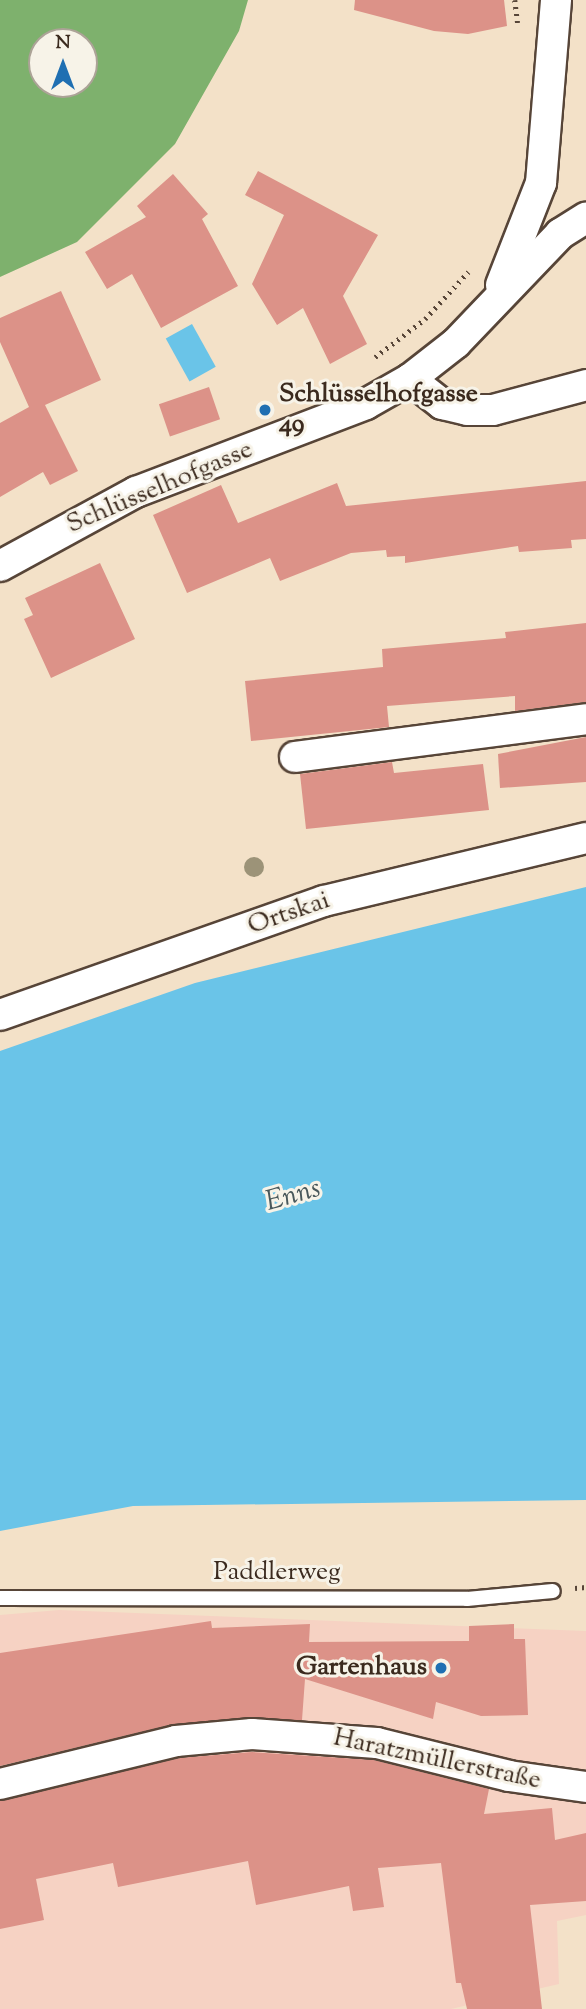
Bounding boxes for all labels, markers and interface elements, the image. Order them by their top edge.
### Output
north arrow [28,28,98,98]
text: N [55,30,71,57]
place label: Schlüsselhofgasse 49 [279,379,478,440]
marker: Schlüsselhofgasse 49 [257,402,273,418]
street label: Schlüsselhofgasse [62,435,258,541]
street label: Ortskai [244,885,334,943]
water label: Enns [261,1172,325,1220]
street label: Paddlerweg [213,1557,341,1589]
place label: Gartenhaus [296,1652,427,1684]
marker: Gartenhaus [433,1660,449,1676]
street label: Haratzmüllerstraße [330,1723,544,1797]

